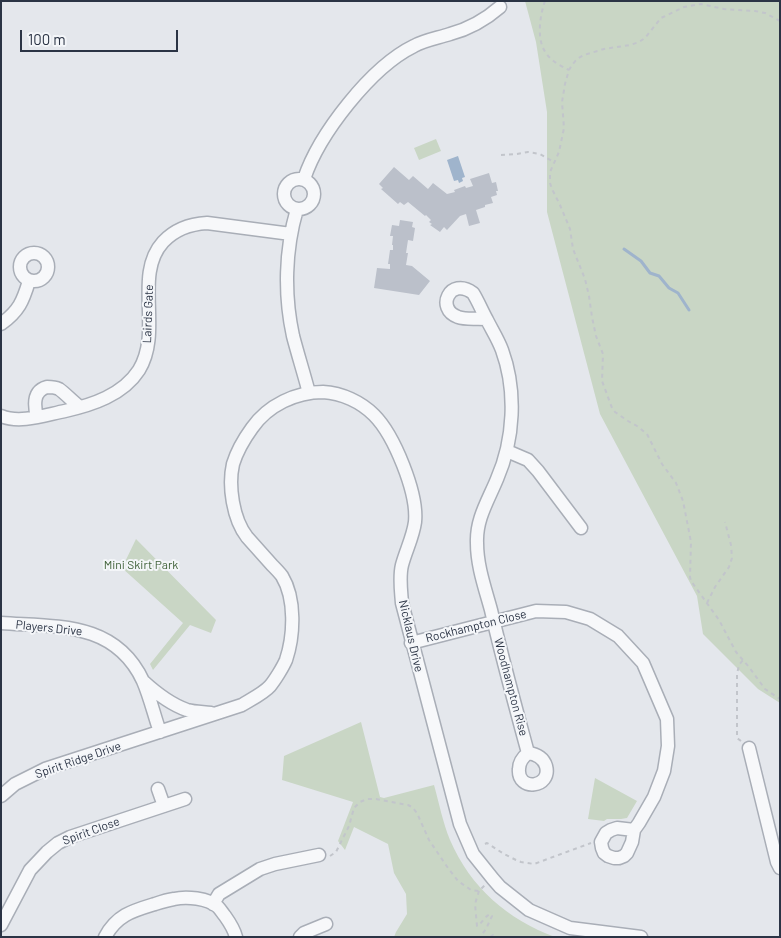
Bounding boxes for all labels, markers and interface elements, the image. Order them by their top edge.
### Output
scale bar [22,20,180,52]
text: 100 m [28,30,66,48]
street label: Lairds Gate [140,284,156,344]
park label: Mini Skirt Park [104,558,178,572]
street label: Nicklaus Drive [396,598,426,674]
street label: Rockhampton Close [424,606,528,646]
street label: Players Drive [15,617,83,639]
street label: Woodhampton Rise [491,636,531,738]
street label: Spirit Ridge Drive [33,739,123,781]
street label: Spirit Close [61,814,121,848]

